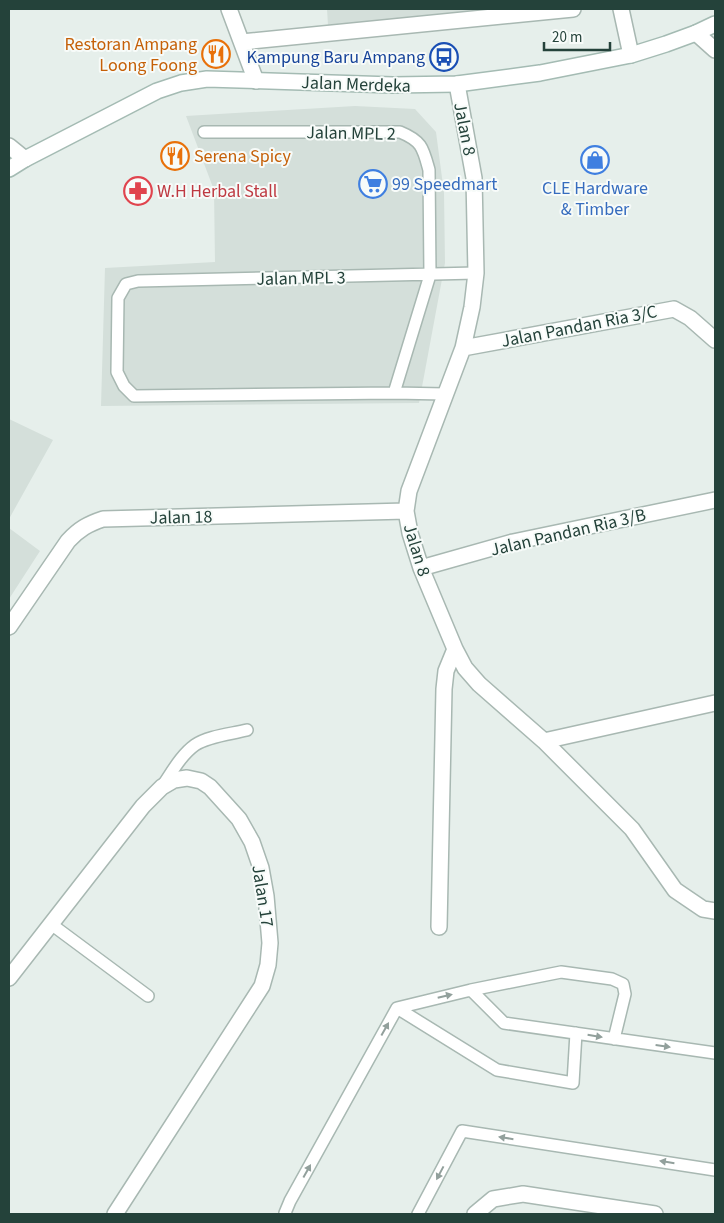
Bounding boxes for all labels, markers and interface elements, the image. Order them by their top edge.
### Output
scale bar [544,20,610,52]
text: 20 m [552,27,582,48]
place label: Restoran Ampang Loong Foong [64,32,197,78]
restaurant icon: Restoran Ampang Loong Foong [201,39,231,69]
bus stop icon: Kampung Baru Ampang [429,42,459,72]
place label: Kampung Baru Ampang [247,45,425,70]
street label: Jalan Merdeka [301,70,411,99]
street label: Jalan 8 [447,100,482,158]
street label: Jalan MPL 2 [306,120,396,147]
restaurant icon: Serena Spicy [160,141,190,171]
place label: Serena Spicy [194,144,291,169]
shop icon: CLE Hardware & Timber [580,145,610,175]
supermarket icon: 99 Speedmart [358,169,388,199]
place label: 99 Speedmart [392,172,497,197]
pharmacy icon: W.H Herbal Stall [123,176,153,206]
place label: CLE Hardware & Timber [542,176,648,222]
place label: W.H Herbal Stall [157,179,277,204]
street label: Jalan MPL 3 [256,265,346,292]
street label: Jalan Pandan Ria 3/C [499,299,659,354]
street label: Jalan Pandan Ria 3/B [488,502,648,563]
street label: Jalan 18 [149,504,213,531]
street label: Jalan 8 [397,521,436,580]
street label: Jalan 17 [245,863,280,929]
one-way arrow [437,992,452,1000]
one-way arrow [381,1022,390,1036]
one-way arrow [587,1033,603,1041]
one-way arrow [655,1042,671,1050]
one-way arrow [498,1134,514,1142]
one-way arrow [659,1158,675,1166]
one-way arrow [303,1164,311,1179]
one-way arrow [436,1165,444,1180]

